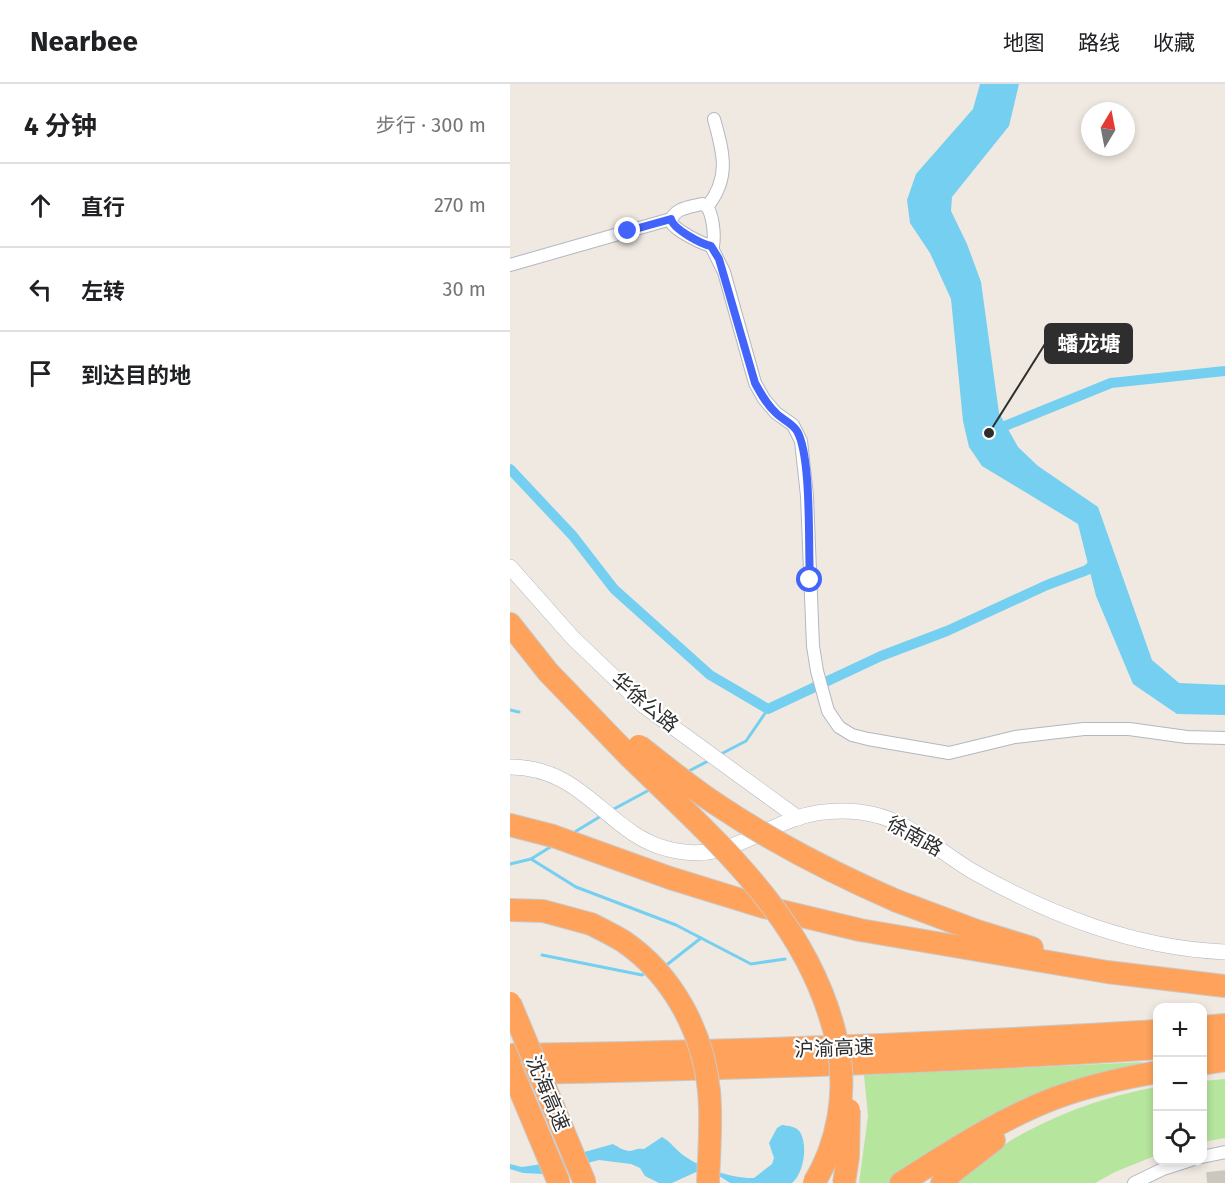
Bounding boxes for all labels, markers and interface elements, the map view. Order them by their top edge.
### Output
text: Nearbee [30,25,138,58]
text: 地图 [1003,30,1045,56]
text: 路线 [1078,30,1120,56]
text: 收藏 [1153,30,1195,56]
north arrow [1081,102,1135,156]
text: 4 分钟 [24,111,97,142]
text: 步行 · 300 m [376,113,486,137]
icon: ahead [24,189,57,222]
text: 270 m [434,193,486,217]
text: 直行 [81,194,125,221]
route end [614,217,640,243]
icon: left [24,273,57,306]
text: 30 m [442,277,486,301]
text: 左转 [81,278,125,305]
callout: 蟠龙塘 [1045,324,1132,363]
text: 蟠龙塘 [1058,331,1121,357]
icon: arrive [24,357,57,390]
text: 到达目的地 [81,362,191,389]
route start [796,566,822,592]
street label: 华徐公路 [607,667,683,737]
street label: 徐南路 [883,811,947,861]
map controls [1153,1003,1207,1165]
button: + [1153,1003,1207,1057]
street label: 沪渝高速 [794,1035,874,1061]
street label: 沈海高速 [521,1051,575,1135]
button: − [1153,1057,1207,1111]
button: locate [1153,1111,1207,1165]

